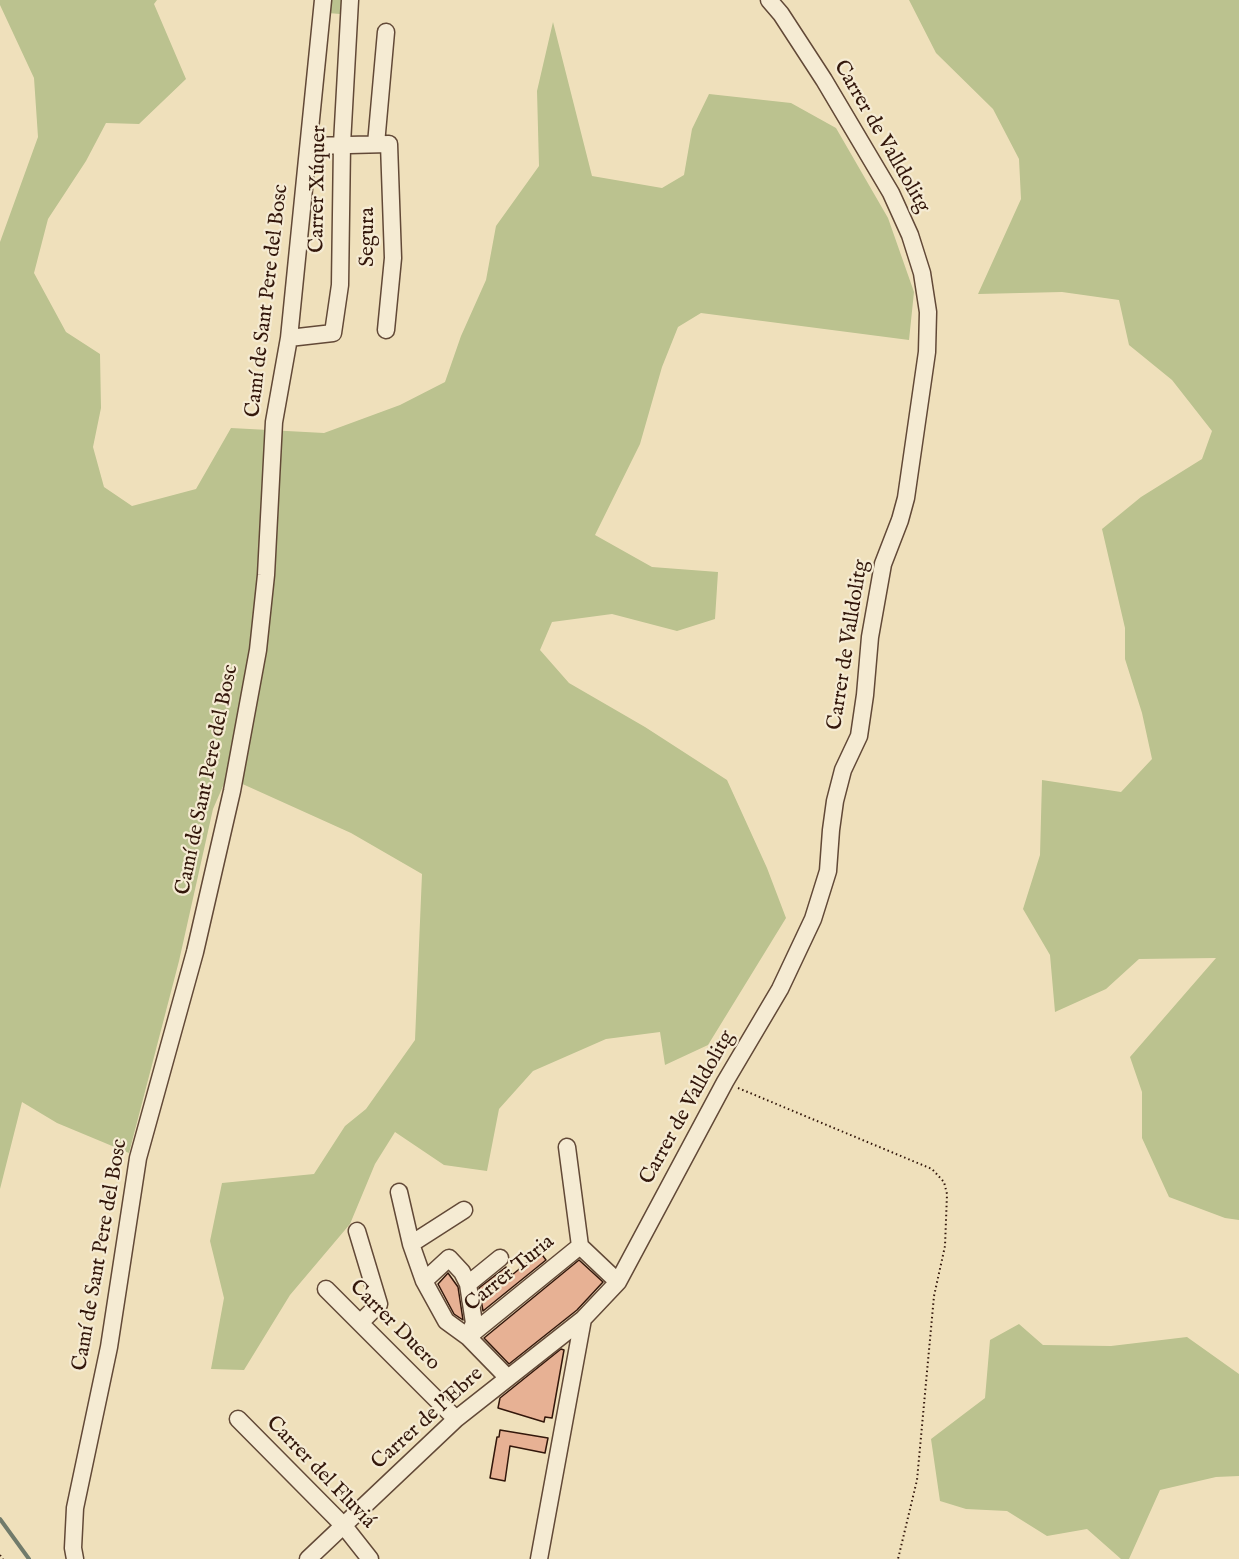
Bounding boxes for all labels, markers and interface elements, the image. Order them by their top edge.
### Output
street label: Carrer de Valldolitg [827,56,935,218]
street label: Carrer Xúquer [305,125,333,253]
street label: Camí de Sant Pere del Bosc [241,183,295,419]
street label: Segura [356,207,382,267]
street label: Carrer de Valldolitg [823,558,875,732]
street label: Camí de Sant Pere del Bosc [171,662,245,898]
street label: Carrer de Valldolitg [635,1027,741,1189]
street label: Camí de Sant Pere del Bosc [68,1137,134,1373]
street label: Carrer Turia [460,1230,560,1318]
street label: Carrer Duero [343,1275,445,1377]
street label: Carrer de l'Ebre [367,1362,489,1476]
street label: Carrer del Fluviá [260,1412,380,1534]

